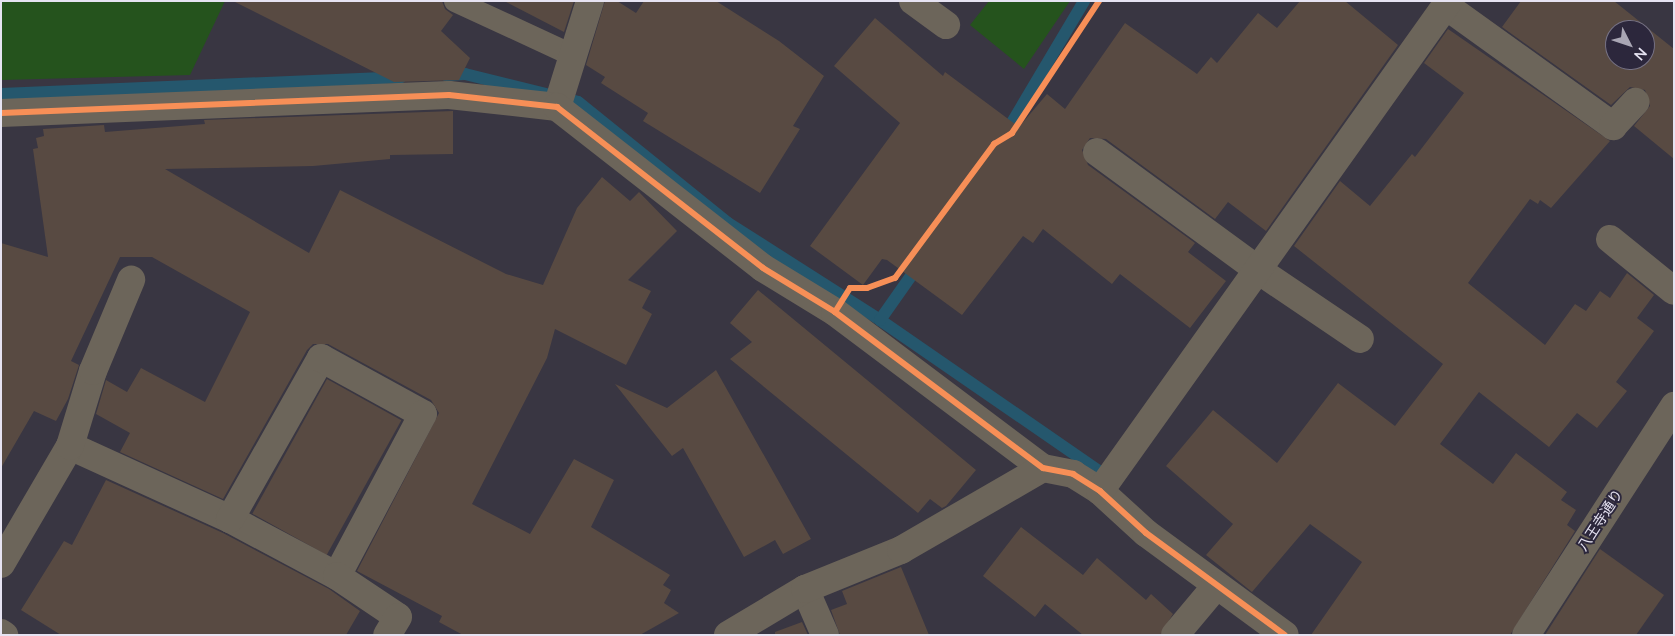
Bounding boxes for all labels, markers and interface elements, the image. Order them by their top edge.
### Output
north arrow [1605,20,1655,70]
text: N [1631,45,1651,64]
street label: 八王寺通り [1574,486,1626,554]

